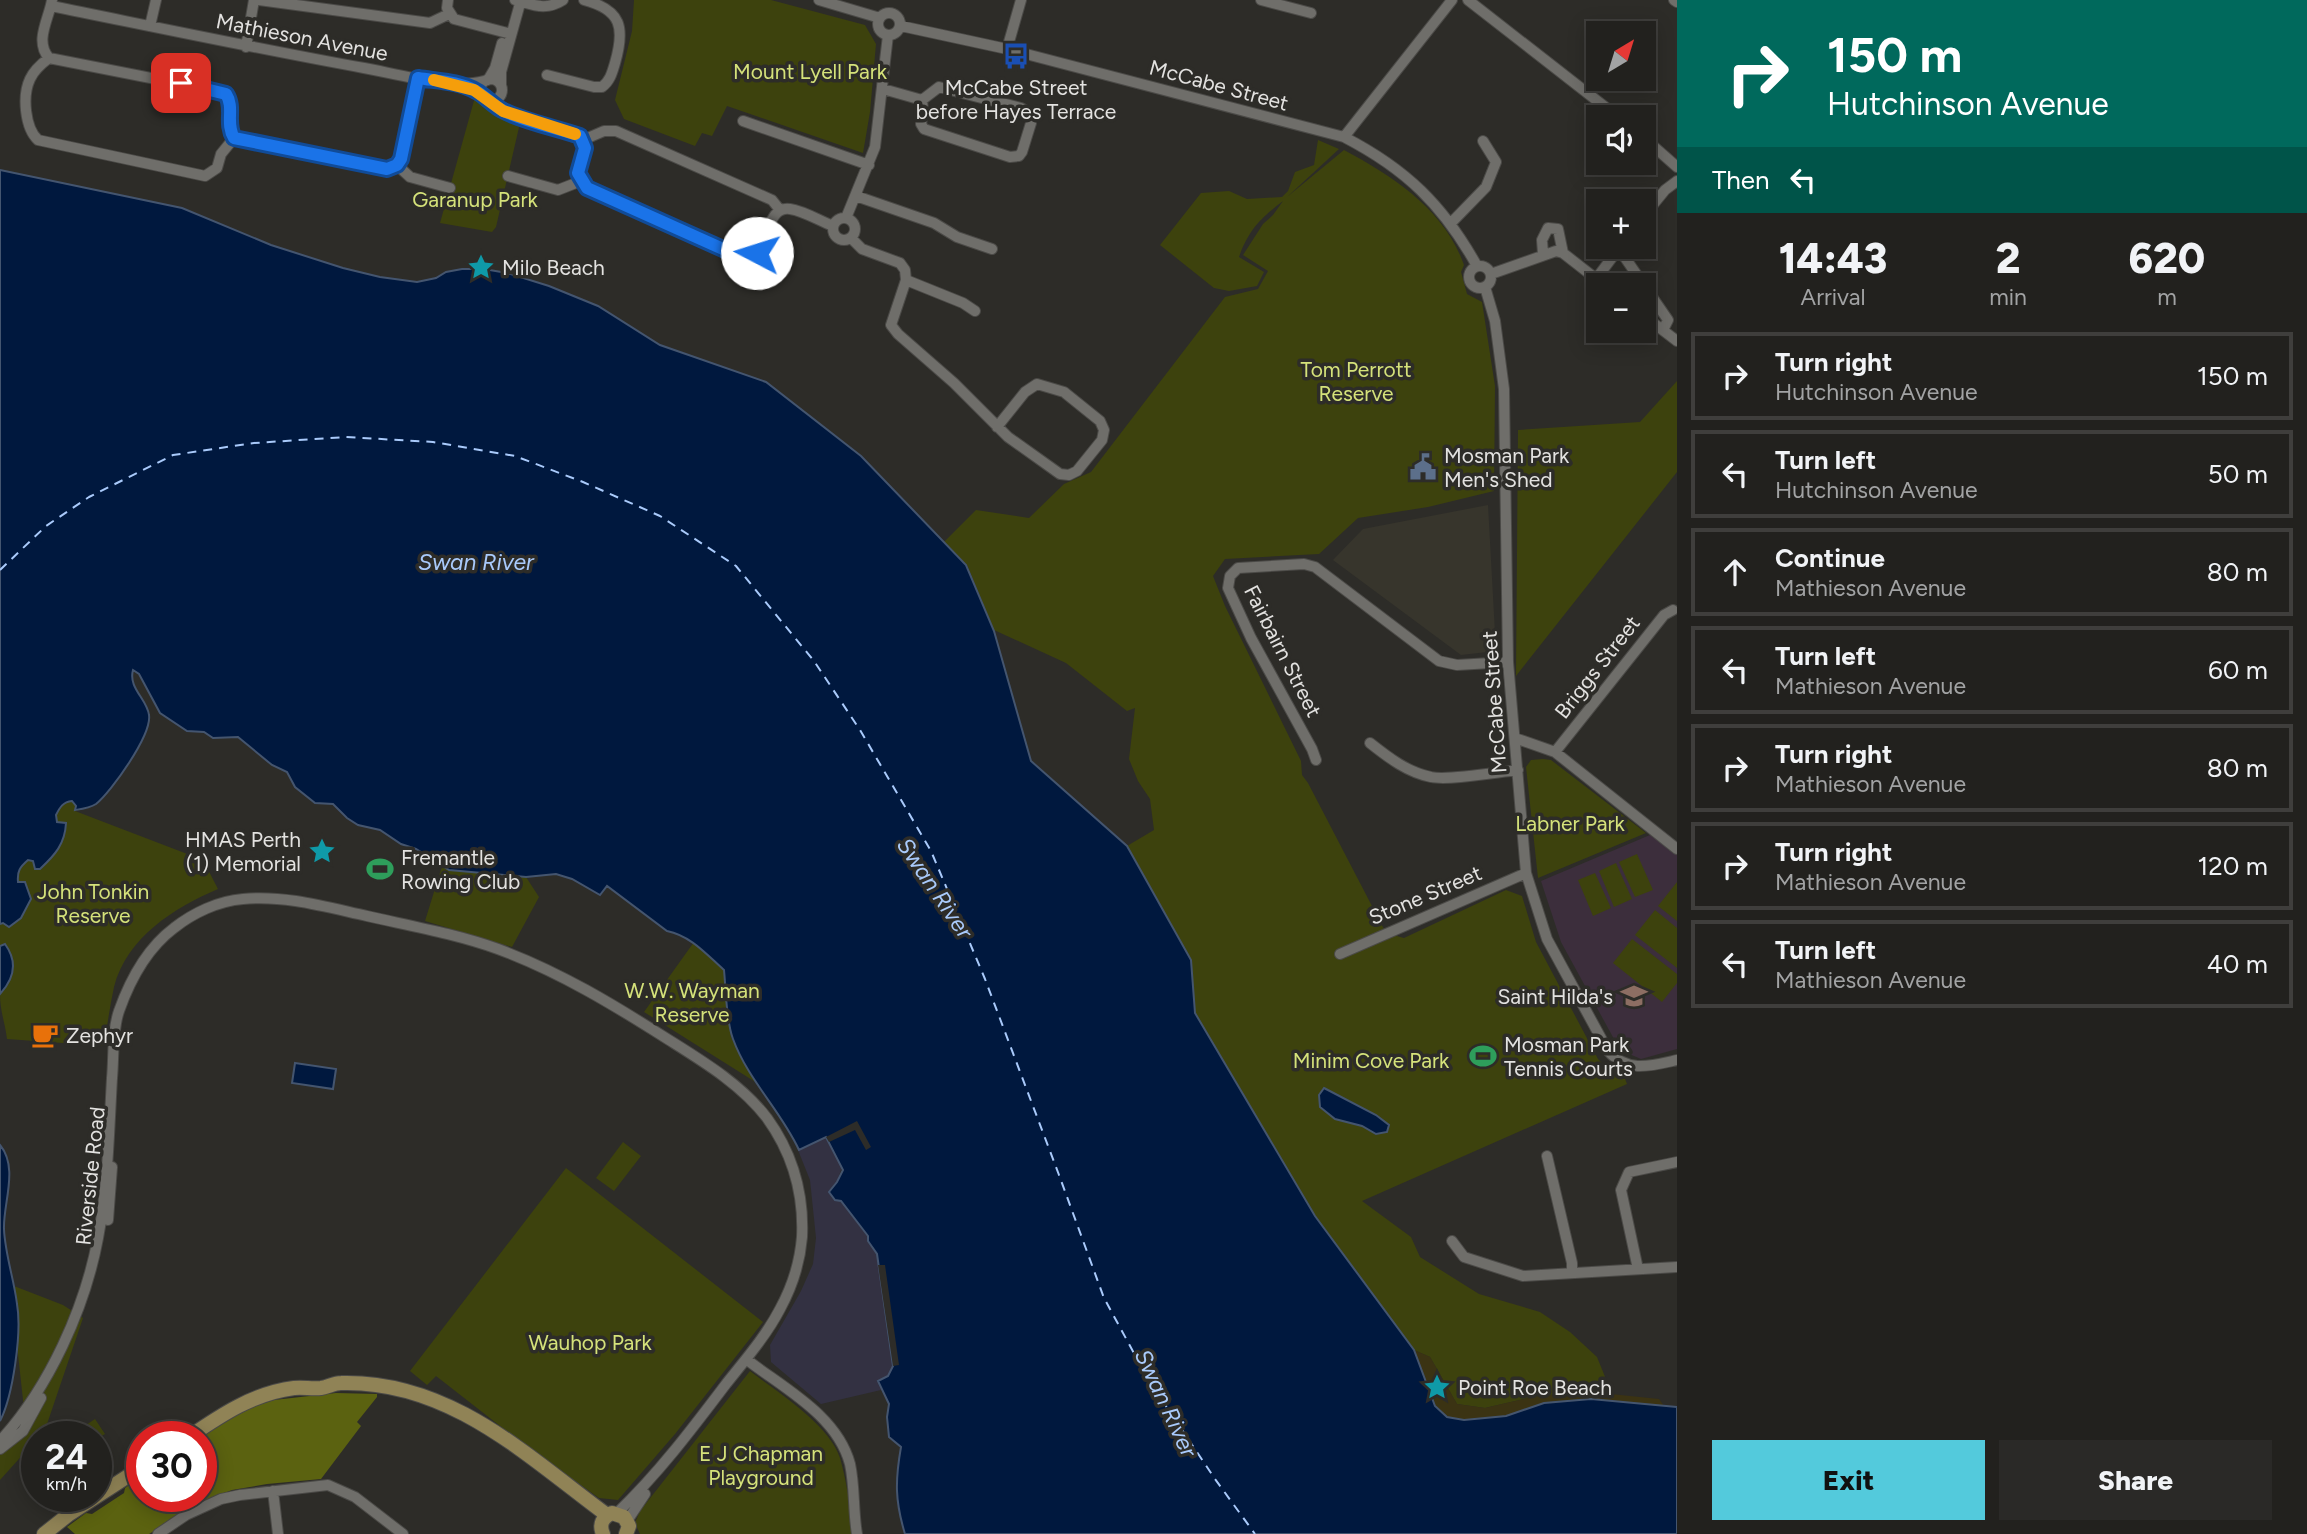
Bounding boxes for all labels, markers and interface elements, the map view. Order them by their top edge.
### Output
street label: Mathieson Avenue [214,8,390,66]
north arrow [1586,21,1656,91]
map controls [1586,21,1656,343]
text: 150 m [1827,25,1962,84]
icon: right [1712,28,1803,119]
bus stop icon: McCabe Street before Hayes Terrace [1001,41,1031,71]
pin [151,53,211,113]
street label: McCabe Street [1147,54,1291,116]
park label: Mount Lyell Park [733,59,888,84]
icon: arrive [162,64,200,102]
place label: McCabe Street before Hayes Terrace [916,75,1116,124]
text: Hutchinson Avenue [1827,85,2109,123]
button: sound [1586,105,1656,175]
icon: left [1784,161,1822,199]
text: Then [1712,164,1770,196]
park label: Garanup Park [412,187,539,212]
button: + [1586,189,1656,259]
position arrow [720,216,794,290]
text: 14:43 [1779,233,1887,284]
text: 2 [1996,233,2020,284]
text: 620 [2129,233,2205,284]
place icon: Milo Beach [466,252,496,282]
place label: Milo Beach [502,255,605,280]
button: − [1586,273,1656,343]
text: Arrival [1801,283,1866,311]
text: min [1989,283,2027,311]
text: m [2157,283,2177,311]
text: Turn right [1775,346,1892,378]
park label: Tom Perrott Reserve [1300,357,1412,406]
icon: right [1716,357,1754,395]
text: 150 m [2197,360,2268,392]
text: Hutchinson Avenue [1775,378,1978,406]
place label: Mosman Park Men's Shed [1444,443,1570,492]
text: Turn left [1775,444,1876,476]
public building icon: Mosman Park Men's Shed [1408,452,1438,482]
icon: left [1716,455,1754,493]
text: 50 m [2208,458,2268,490]
text: Hutchinson Avenue [1775,476,1978,504]
text: Continue [1775,542,1885,574]
water label: Swan River [418,548,535,576]
icon: ahead [1716,553,1754,591]
text: 80 m [2207,556,2268,588]
text: Mathieson Avenue [1775,574,1966,602]
street label: Fairbairn Street [1239,581,1327,721]
street label: Briggs Street [1549,611,1645,723]
street label: McCabe Street [1477,630,1511,774]
text: Turn left [1775,640,1876,672]
icon: left [1716,651,1754,689]
text: 60 m [2208,654,2268,686]
text: Mathieson Avenue [1775,672,1966,700]
text: Turn right [1775,738,1892,770]
icon: right [1716,749,1754,787]
text: 80 m [2207,752,2268,784]
text: Mathieson Avenue [1775,770,1966,798]
park label: Labner Park [1515,811,1625,836]
place label: HMAS Perth (1) Memorial [185,827,301,876]
water label: Swan River [891,832,980,945]
place icon: HMAS Perth (1) Memorial [307,836,337,866]
text: Turn right [1775,836,1892,868]
place label: Fremantle Rowing Club [401,845,520,894]
icon: right [1716,847,1754,885]
text: 120 m [2198,850,2268,882]
sports icon: Fremantle Rowing Club [365,854,395,884]
street label: Stone Street [1365,860,1485,930]
text: Mathieson Avenue [1775,868,1966,896]
park label: John Tonkin Reserve [37,879,149,928]
text: Turn left [1775,934,1876,966]
icon: left [1716,945,1754,983]
text: 40 m [2207,948,2268,980]
text: Mathieson Avenue [1775,966,1966,994]
park label: W.W. Wayman Reserve [624,978,760,1027]
school or university icon: Saint Hilda's [1619,981,1649,1011]
place label: Saint Hilda's [1497,984,1613,1009]
cafe icon: Zephyr [30,1020,60,1050]
place label: Zephyr [66,1023,133,1048]
place label: Mosman Park Tennis Courts [1504,1032,1633,1081]
sports icon: Mosman Park Tennis Courts [1468,1041,1498,1071]
park label: Minim Cove Park [1293,1048,1450,1073]
street label: Riverside Road [70,1105,110,1247]
park label: Wauhop Park [528,1330,652,1355]
water label: Swan River [1129,1345,1204,1462]
place icon: Point Roe Beach [1422,1372,1452,1402]
place label: Point Roe Beach [1458,1375,1612,1400]
speed limit sign: 30 [126,1421,217,1512]
text: 24 [45,1436,88,1478]
button: Exit [1712,1440,1985,1520]
button: Share [1999,1440,2272,1520]
park label: E J Chapman Playground [699,1441,823,1490]
text: km/h [46,1473,87,1495]

